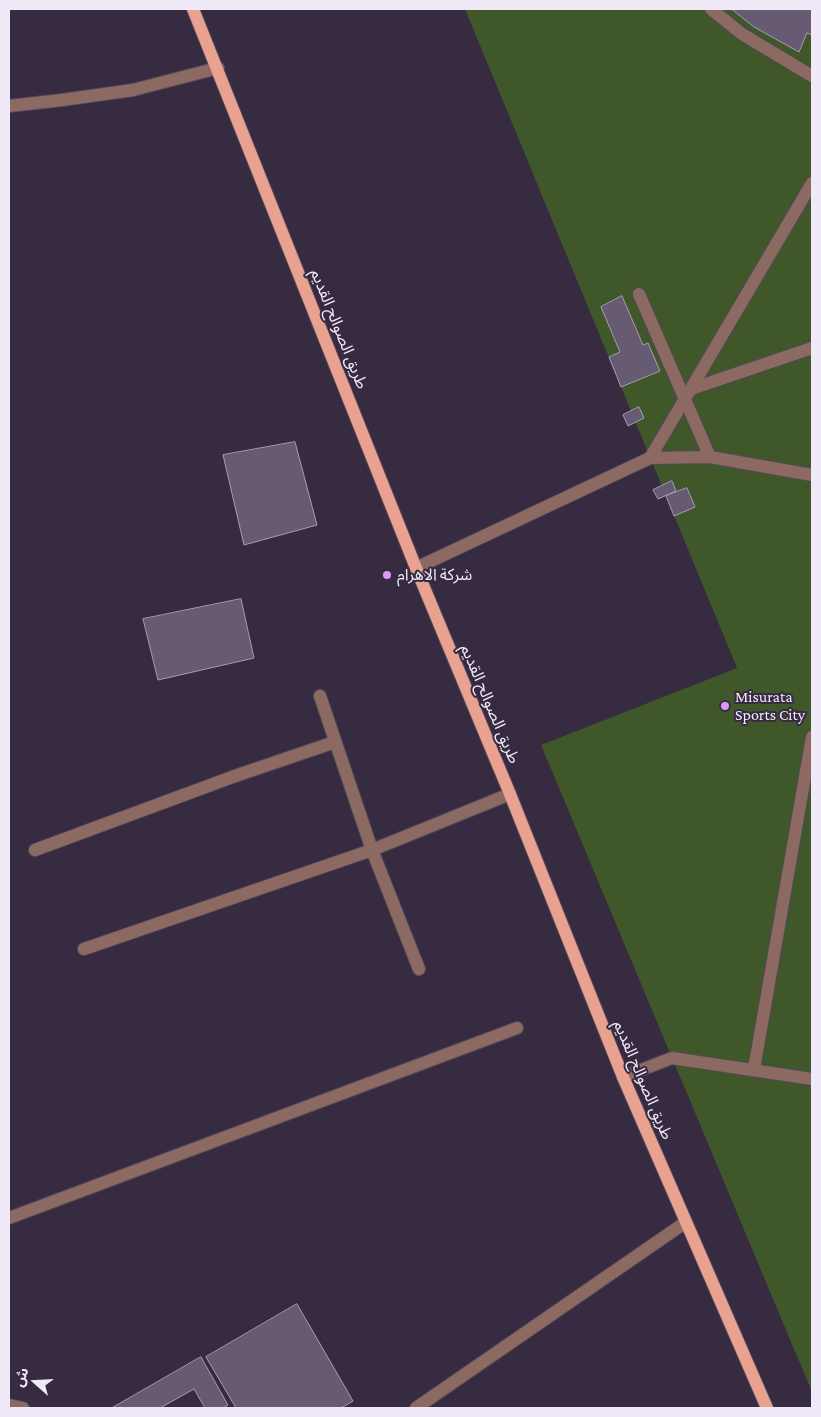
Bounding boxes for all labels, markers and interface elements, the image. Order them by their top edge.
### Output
street label: طريق الصوالح القديم [306,266,372,392]
place label: شركة الاهرام [397,565,472,585]
marker: شركة الاهرام [381,569,393,581]
street label: طريق الصوالح القديم [456,642,524,766]
place label: Misurata Sports City [735,687,805,725]
marker: Misurata Sports City [719,700,731,712]
street label: طريق الصوالح القديم [609,1018,677,1142]
north arrow [10,1357,60,1407]
text: ش [10,1365,32,1389]

